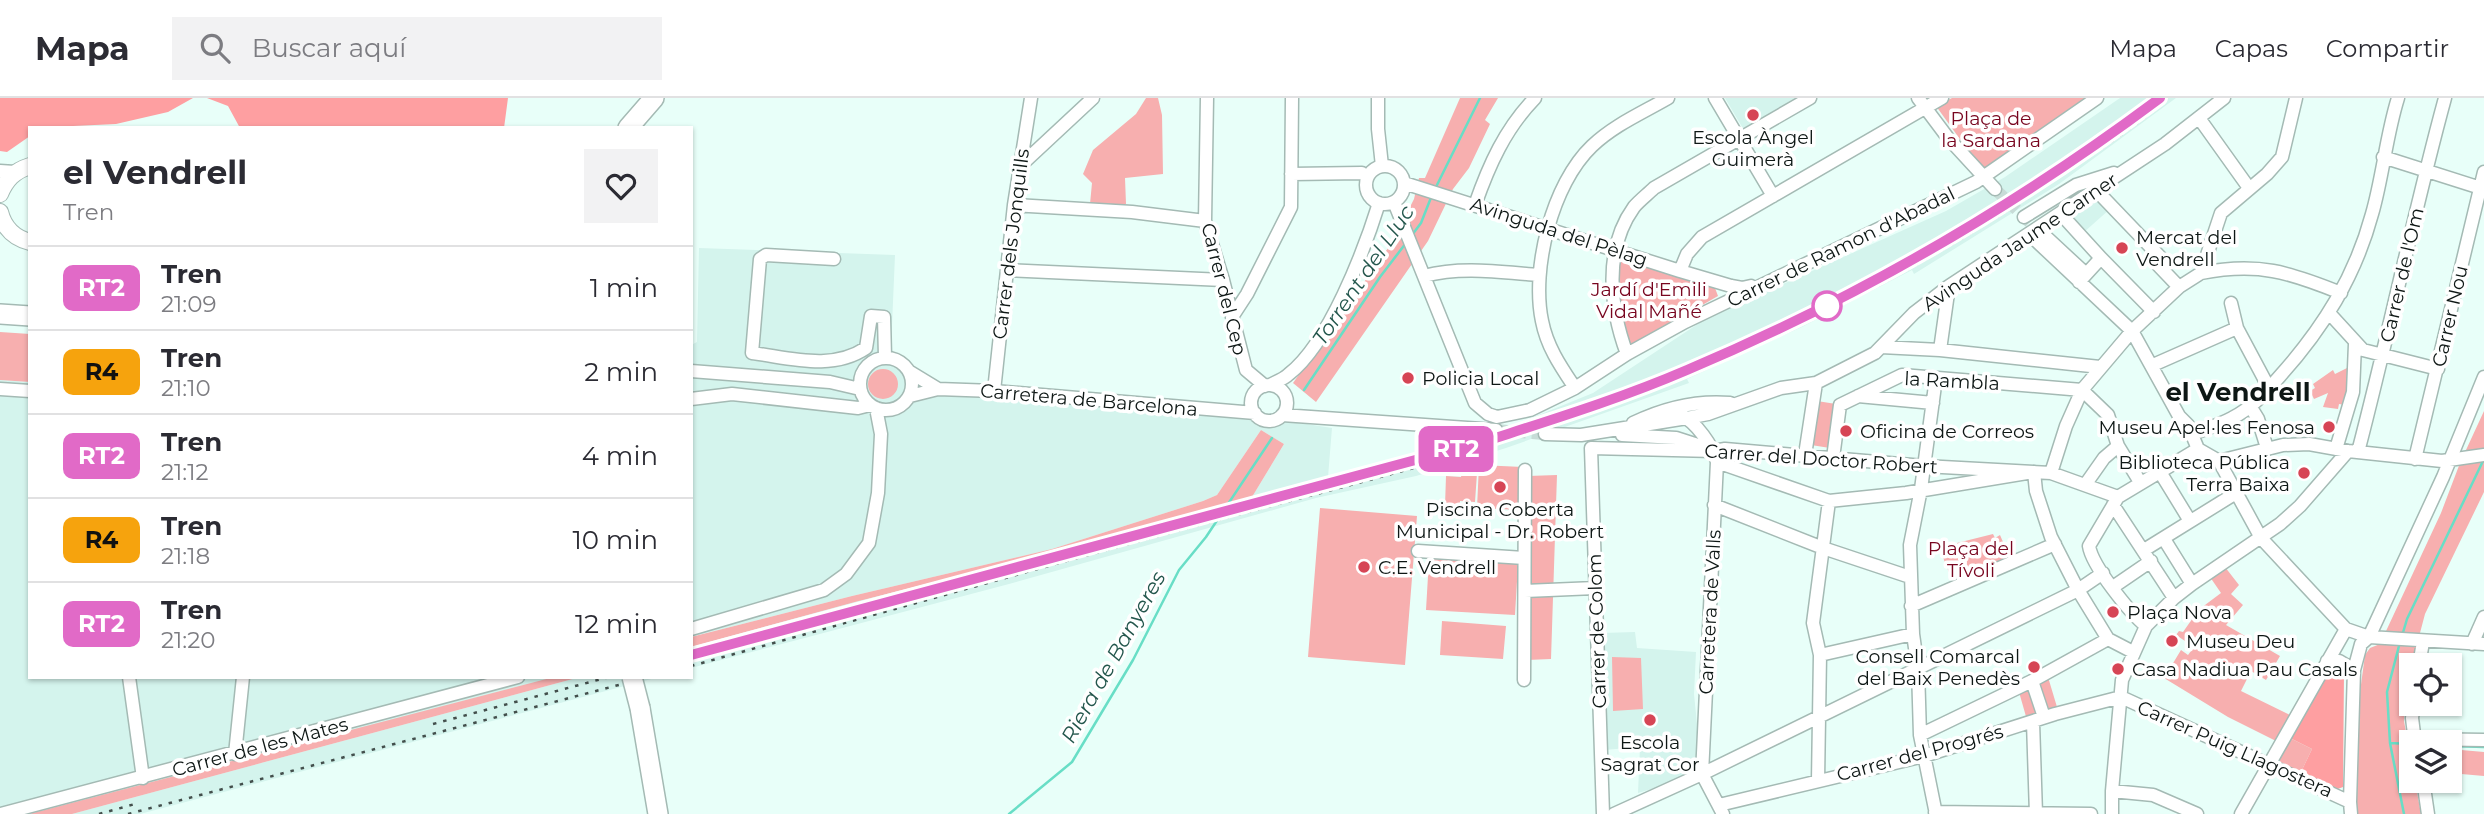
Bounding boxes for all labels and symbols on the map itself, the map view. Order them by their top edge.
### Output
marker: Escola Àngel Guimerà [1745,107,1761,123]
park label: Plaça de la Sardana [1941,107,2041,152]
place label: Escola Àngel Guimerà [1692,126,1814,171]
street label: Carrer dels Jonquills [988,147,1034,341]
street label: Avinguda Jaume Carner [1918,168,2122,316]
street label: Carrer de Ramon d'Abadal [1723,182,1959,312]
street label: Avinguda del Pèlag [1468,192,1650,272]
water label: Torrent del Lluc [1307,200,1419,350]
street label: Carrer de l'Om [2375,205,2429,345]
street label: Carrer del Cep [1196,221,1252,358]
place label: Mercat del Vendrell [2136,226,2237,271]
marker: Mercat del Vendrell [2114,240,2130,256]
street label: Carrer Nou [2427,263,2473,369]
park label: Jardí d'Emili Vidal Mañé [1590,278,1707,323]
unlabelled marker [1812,291,1842,321]
place label: Policia Local [1422,367,1539,390]
street label: la Rambla [1904,367,2000,395]
marker: Policia Local [1400,370,1416,386]
district label: el Vendrell [2165,376,2311,408]
street label: Carretera de Barcelona [979,379,1199,421]
place label: Museu Apel·les Fenosa [2098,416,2315,439]
marker: Museu Apel·les Fenosa [2321,419,2337,435]
place label: Oficina de Correos [1860,420,2034,443]
marker: Oficina de Correos [1838,423,1854,439]
line badge: RT2 [1416,426,1496,472]
street label: Carrer del Doctor Robert [1704,439,1939,479]
place label: Biblioteca Pública Terra Baixa [2118,451,2290,496]
marker: Biblioteca Pública Terra Baixa [2296,465,2312,481]
marker: Piscina Coberta Municipal - Dr. Robert [1492,479,1508,495]
place label: Piscina Coberta Municipal - Dr. Robert [1396,498,1605,543]
street label: Carretera de Valls [1694,529,1726,695]
park label: Plaça del Tívoli [1928,537,2014,582]
street label: Carrer de Colom [1583,553,1611,709]
place label: C.E. Vendrell [1378,556,1496,579]
marker: C.E. Vendrell [1356,559,1372,575]
water label: Riera de Banyeres [1055,567,1171,747]
place label: Plaça Nova [2127,601,2232,624]
marker: Plaça Nova [2105,604,2121,620]
place label: Museu Deu [2186,630,2295,653]
marker: Museu Deu [2164,633,2180,649]
place label: Consell Comarcal del Baix Penedès [1856,645,2020,690]
place label: Casa Nadiua Pau Casals [2132,658,2357,681]
marker: Consell Comarcal del Baix Penedès [2026,659,2042,675]
marker: Casa Nadiua Pau Casals [2110,661,2126,677]
street label: Carrer Puig Llagostera [2134,695,2336,803]
street label: Carrer de les Mates [170,712,350,782]
marker: Escola Sagrat Cor [1642,712,1658,728]
street label: Carrer del Progrés [1834,720,2006,786]
place label: Escola Sagrat Cor [1600,731,1700,776]

